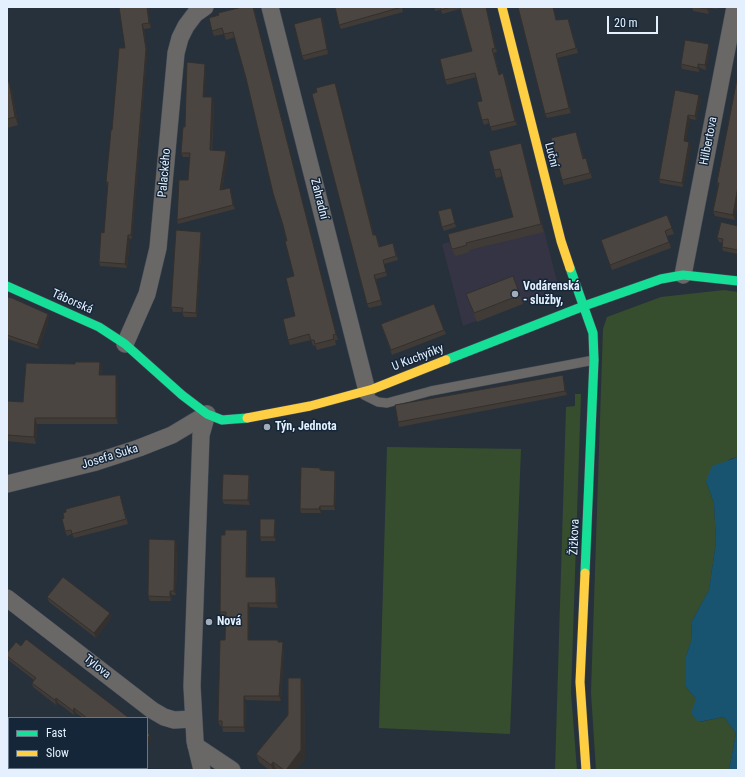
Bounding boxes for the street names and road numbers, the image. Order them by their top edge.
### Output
street label: Hilbertova [697,116,721,166]
street label: Luční [541,141,561,169]
street label: Palackého [156,148,174,198]
street label: Zahradní [307,177,331,221]
street label: Táborská [49,287,95,317]
street label: U Kuchyňky [390,342,446,374]
street label: Josefa Suka [80,442,140,472]
street label: Žižkova [567,519,583,555]
street label: Tylova [81,652,113,682]

